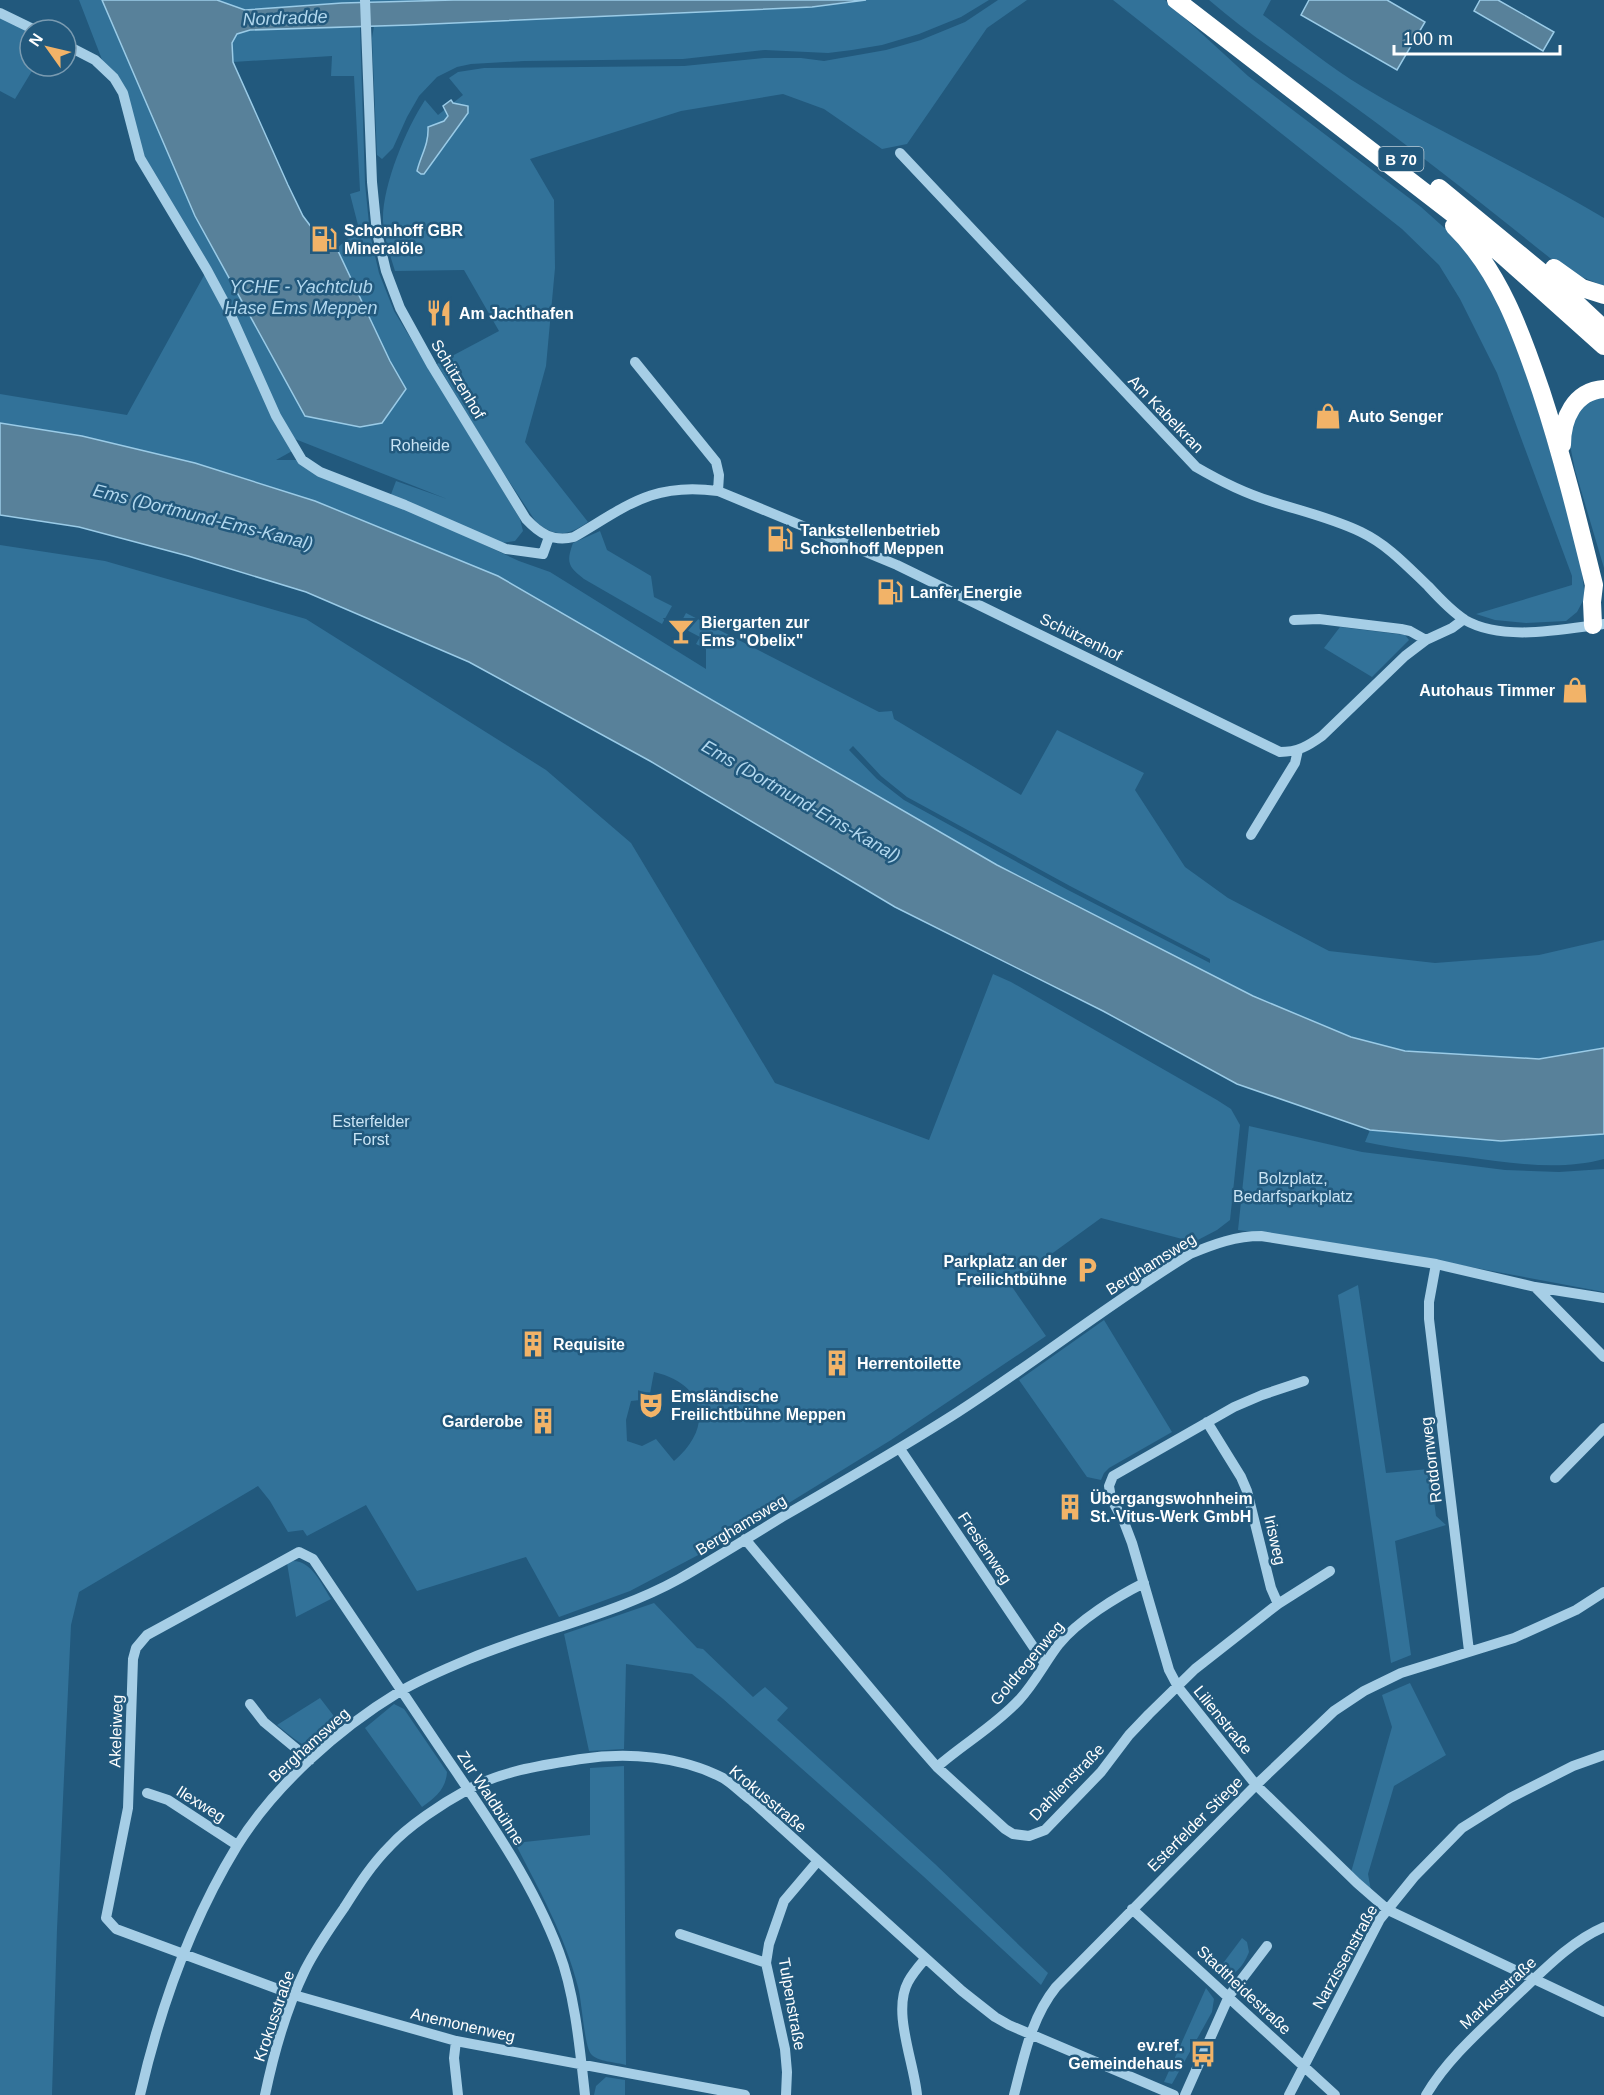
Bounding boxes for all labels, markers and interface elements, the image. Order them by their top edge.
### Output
water label: Nordradde [242,7,328,29]
north arrow [18,18,78,78]
scale bar [1394,18,1560,56]
text: 100 m [1403,29,1453,49]
text: N [26,30,46,49]
road number: B 70 [1378,147,1424,171]
place label: Schonhoff GBR Mineralöle [344,222,464,257]
fuel station icon: Schonhoff GBR Mineralöle [309,224,339,254]
water label: YCHE - Yachtclub Hase Ems Meppen [224,277,378,318]
restaurant icon: Am Jachthafen [424,298,454,328]
place label: Am Jachthafen [459,305,574,322]
street label: Schützenhof [428,336,488,422]
street label: Am Kabelkran [1125,372,1207,456]
shop icon: Auto Senger [1313,401,1343,431]
place label: Auto Senger [1348,408,1443,425]
park label: Roheide [390,437,450,454]
water label: Ems (Dortmund-Ems-Kanal) [91,480,315,554]
place label: Tankstellenbetrieb Schonhoff Meppen [800,522,944,557]
fuel station icon: Tankstellenbetrieb Schonhoff Meppen [765,524,795,554]
fuel station icon: Lanfer Energie [875,577,905,607]
place label: Lanfer Energie [910,584,1022,601]
street label: Schützenhof [1037,610,1125,664]
place label: Biergarten zur Ems "Obelix" [701,614,809,649]
bar icon: Biergarten zur Ems "Obelix" [666,616,696,646]
shop icon: Autohaus Timmer [1560,675,1590,705]
place label: Autohaus Timmer [1419,682,1555,699]
water label: Ems (Dortmund-Ems-Kanal) [698,736,904,866]
park label: Esterfelder Forst [332,1113,410,1148]
park label: Bolzplatz, Bedarfsparkplatz [1233,1170,1353,1205]
street label: Berghamsweg [1103,1230,1199,1298]
place label: Parkplatz an der Freilichtbühne [943,1253,1067,1288]
parking icon: Parkplatz an der Freilichtbühne [1072,1255,1102,1285]
building icon: Requisite [518,1329,548,1359]
place label: Requisite [553,1336,625,1353]
building icon: Herrentoilette [822,1348,852,1378]
place label: Herrentoilette [857,1355,961,1372]
place label: Emsländische Freilichtbühne Meppen [671,1388,846,1423]
theatre icon: Emsländische Freilichtbühne Meppen [636,1390,666,1420]
building icon: Garderobe [528,1406,558,1436]
place label: Garderobe [442,1413,523,1430]
street label: Rotdornweg [1417,1416,1445,1504]
place label: Übergangswohnheim St.-Vitus-Werk GmbH [1090,1489,1253,1525]
street label: Berghamsweg [693,1491,789,1559]
building icon: Übergangswohnheim St.-Vitus-Werk GmbH [1055,1492,1085,1522]
street label: Fresienweg [955,1509,1015,1587]
street label: Irisweg [1261,1513,1289,1567]
street label: Goldregenweg [987,1618,1067,1708]
street label: Lilienstraße [1190,1683,1256,1758]
street label: Akeleiweg [106,1694,126,1768]
street label: Berghamsweg [265,1704,353,1786]
street label: Dahlienstraße [1026,1740,1108,1824]
street label: Zur Waldbühne [454,1748,528,1848]
street label: Krokusstraße [726,1762,810,1836]
street label: Esterfelder Stiege [1144,1773,1246,1875]
street label: Ilexweg [173,1782,229,1826]
street label: Narzissenstraße [1309,1902,1381,2012]
street label: Stadtheidestraße [1194,1942,1294,2038]
street label: Markusstraße [1456,1953,1540,2033]
street label: Tulpenstraße [775,1956,809,2052]
street label: Krokusstraße [250,1968,298,2064]
street label: Anemonenweg [409,2005,517,2045]
place label: ev.ref. Gemeindehaus [1068,2037,1183,2072]
bus stop icon: ev.ref. Gemeindehaus [1188,2039,1218,2069]

